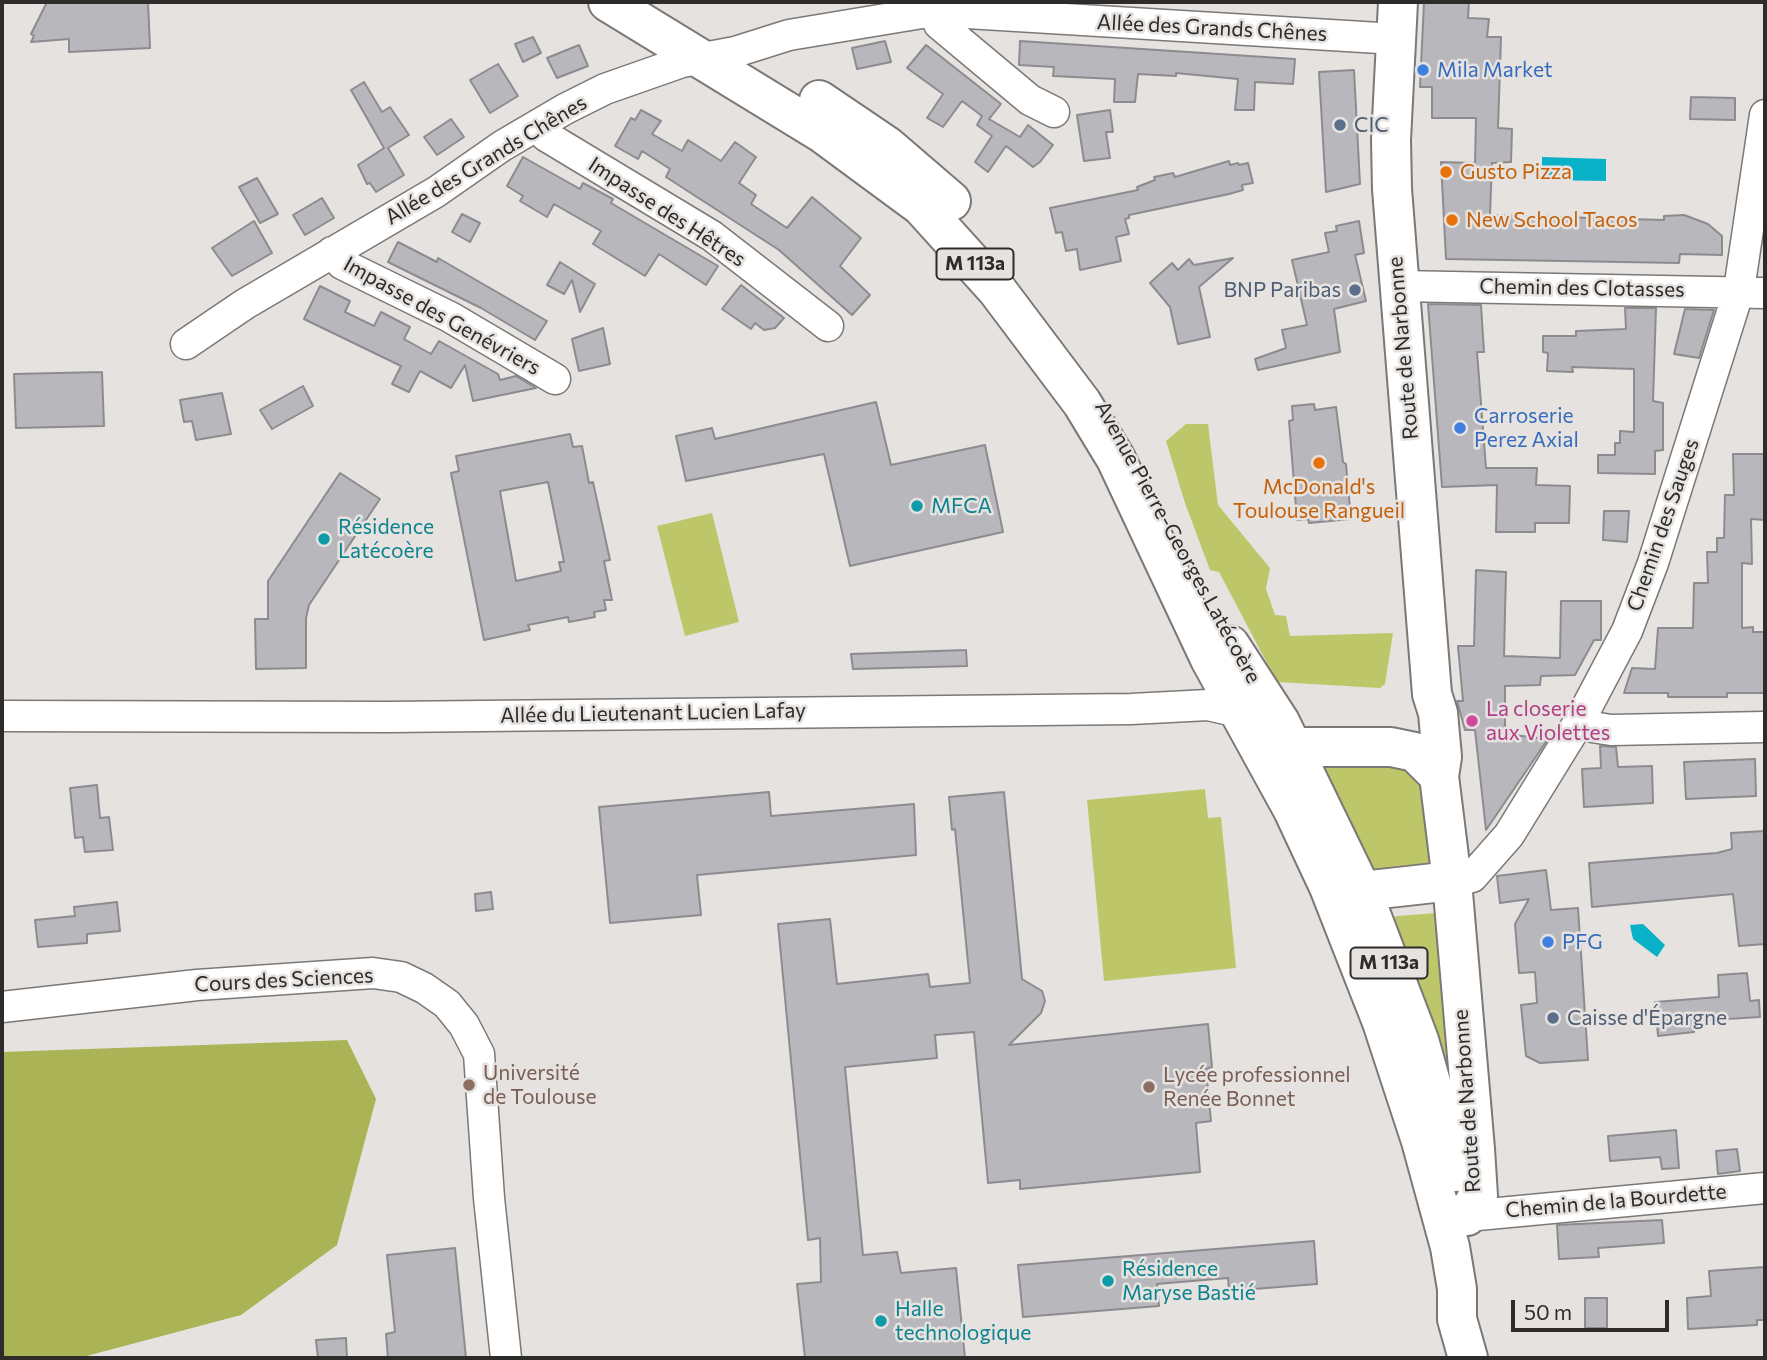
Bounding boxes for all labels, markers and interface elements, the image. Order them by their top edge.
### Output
street label: Allée des Grands Chênes [1096,9,1328,47]
place label: Mila Market [1437,57,1553,83]
marker: Mila Market [1415,62,1431,78]
street label: Allée des Grands Chênes [381,90,591,230]
place label: CIC [1354,112,1389,138]
marker: CIC [1332,117,1348,133]
street label: Impasse des Hêtres [584,152,750,272]
place label: Gusto Pizza [1460,159,1572,185]
marker: Gusto Pizza [1438,164,1454,180]
place label: New School Tacos [1466,207,1638,233]
marker: New School Tacos [1444,212,1460,228]
road number: M 113a [936,248,1014,280]
street label: Impasse des Genévriers [339,251,545,381]
street label: Route de Narbonne [1382,255,1424,441]
street label: Chemin des Clotasses [1479,274,1685,302]
place label: BNP Paribas [1224,277,1341,303]
marker: BNP Paribas [1347,282,1363,298]
street label: Avenue Pierre-Georges Latécoère [1090,396,1266,688]
place label: Carroserie Perez Axial [1474,403,1579,453]
marker: Carroserie Perez Axial [1452,420,1468,436]
street label: Chemin des Sauges [1622,435,1704,615]
marker: McDonald's Toulouse Rangueil [1311,455,1327,471]
place label: McDonald's Toulouse Rangueil [1233,474,1405,524]
place label: MFCA [931,493,992,519]
marker: MFCA [909,498,925,514]
place label: Résidence Latécoère [338,514,434,564]
marker: Résidence Latécoère [316,531,332,547]
place label: La closerie aux Violettes [1486,696,1610,746]
street label: Allée du Lieutenant Lucien Lafay [500,698,806,728]
marker: La closerie aux Violettes [1464,713,1480,729]
place label: PFG [1562,929,1603,955]
marker: PFG [1540,934,1556,950]
road number: M 113a [1350,948,1428,979]
street label: Cours des Sciences [194,963,374,997]
place label: Caisse d'Épargne [1567,1005,1727,1031]
street label: Route de Narbonne [1448,1008,1486,1194]
marker: Caisse d'Épargne [1545,1010,1561,1026]
place label: Université de Toulouse [483,1060,597,1110]
place label: Lycée professionnel Renée Bonnet [1163,1062,1351,1112]
marker: Université de Toulouse [461,1077,477,1093]
marker: Lycée professionnel Renée Bonnet [1141,1079,1157,1095]
street label: Chemin de la Bourdette [1504,1179,1728,1223]
place label: Résidence Maryse Bastié [1122,1256,1256,1306]
marker: Résidence Maryse Bastié [1100,1273,1116,1289]
scale bar [1515,1286,1672,1330]
place label: Halle technologique [895,1296,1031,1346]
text: 50 m [1524,1299,1572,1324]
marker: Halle technologique [873,1313,889,1329]

